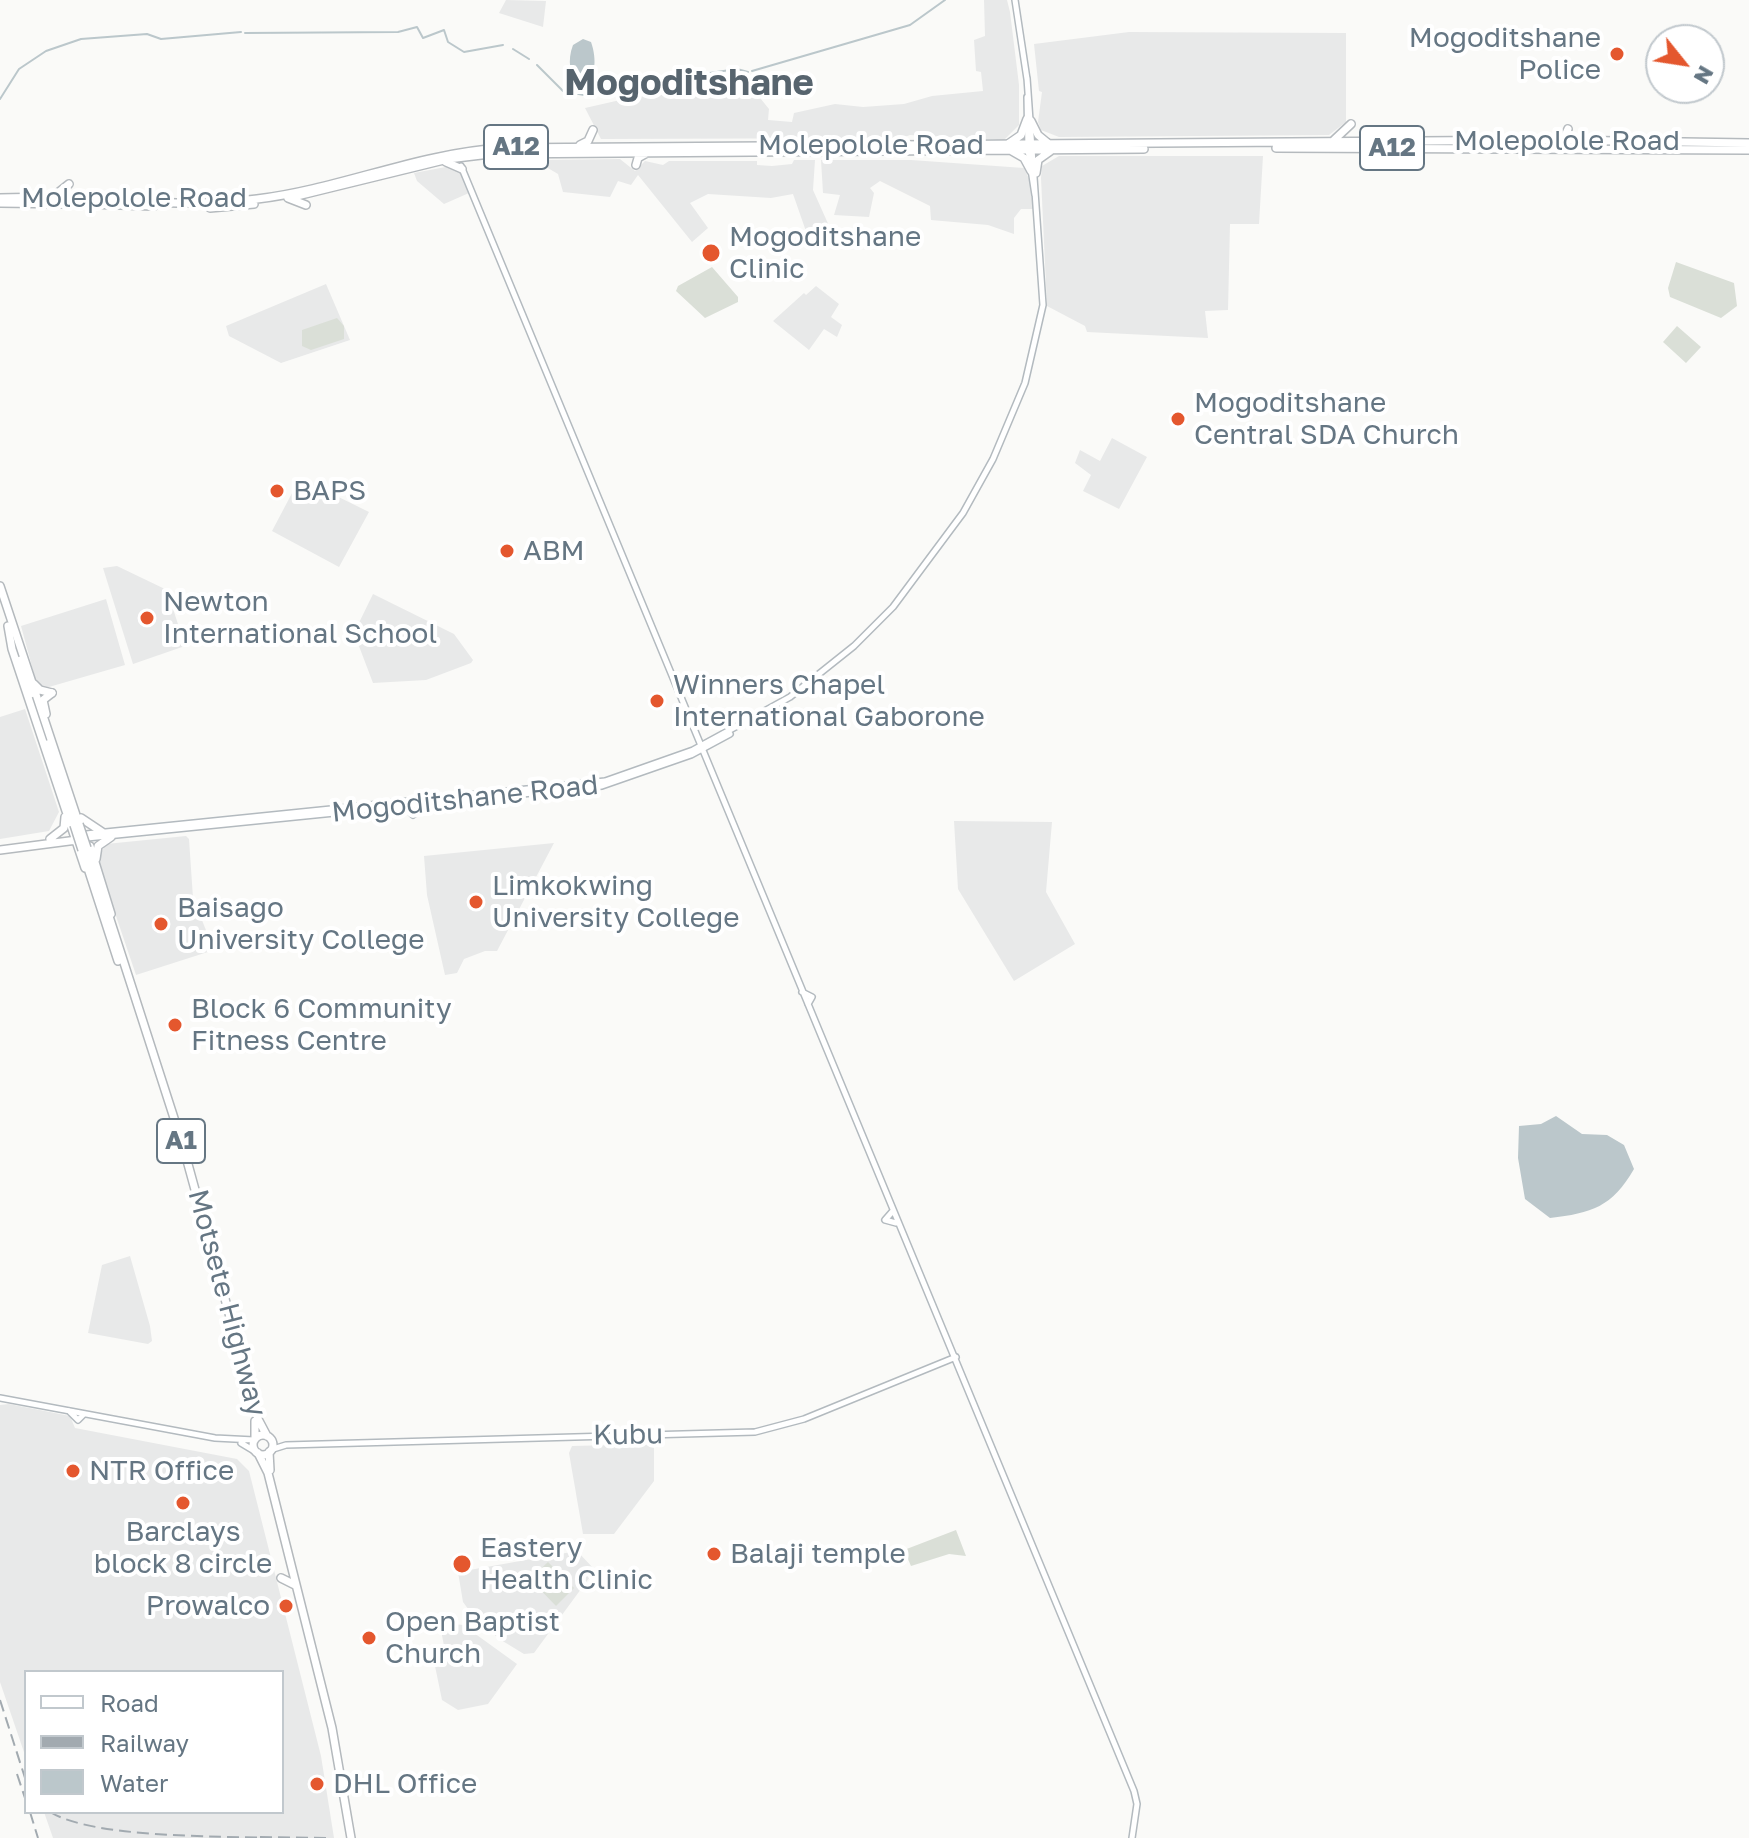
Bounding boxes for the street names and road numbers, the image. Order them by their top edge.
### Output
street label: Molepolole Road [1454,124,1680,158]
road number: A12 [484,125,548,169]
road number: A12 [1360,126,1424,170]
street label: Molepolole Road [758,128,984,162]
street label: Molepolole Road [21,181,247,215]
street label: Mogoditshane Road [330,768,600,830]
road number: A1 [157,1119,205,1163]
street label: Motsete Highway [181,1186,273,1420]
street label: Kubu [593,1418,663,1452]

